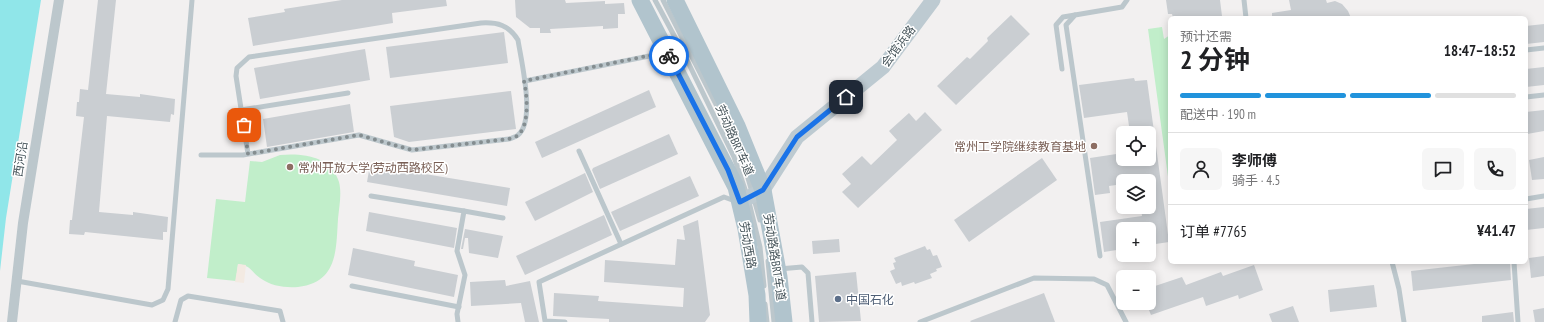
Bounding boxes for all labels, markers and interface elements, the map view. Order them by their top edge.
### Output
street label: 会馆浜路 [878,22,918,70]
text: 预计还需 [1180,28,1232,45]
courier [649,36,689,76]
text: 18:47–18:52 [1444,41,1516,60]
text: 2 分钟 [1180,43,1250,76]
icon: bike [658,45,680,67]
pin [829,80,863,114]
icon: home [835,86,857,108]
street label: 劳动路BRT车道 [713,102,757,178]
text: 配送中 · 190 m [1180,106,1256,123]
pin [227,108,261,142]
icon: bag [233,114,255,136]
map controls [1116,126,1156,310]
button: locate [1116,126,1156,166]
place label: 常州工学院继续教育基地 [954,139,1086,154]
street label: 西河沿 [10,140,30,178]
marker: 常州工学院继续教育基地 [1089,141,1099,151]
button: person [1180,148,1222,190]
button: chat [1422,148,1464,190]
button: phone [1474,148,1516,190]
text: 李师傅 [1232,151,1277,170]
place label: 常州开放大学(劳动西路校区) [298,160,448,175]
marker: 常州开放大学(劳动西路校区) [285,162,295,172]
text: 骑手 · 4.5 [1232,172,1280,189]
button: layers [1116,174,1156,214]
street label: 劳动路路BRT车道 [761,212,789,302]
street label: 劳动西路 [736,220,760,270]
text: ¥41.47 [1477,221,1516,240]
button: + [1116,222,1156,262]
text: 订单 #7765 [1180,222,1247,241]
button: − [1116,270,1156,310]
place label: 中国石化 [846,292,894,307]
marker: 中国石化 [833,294,843,304]

